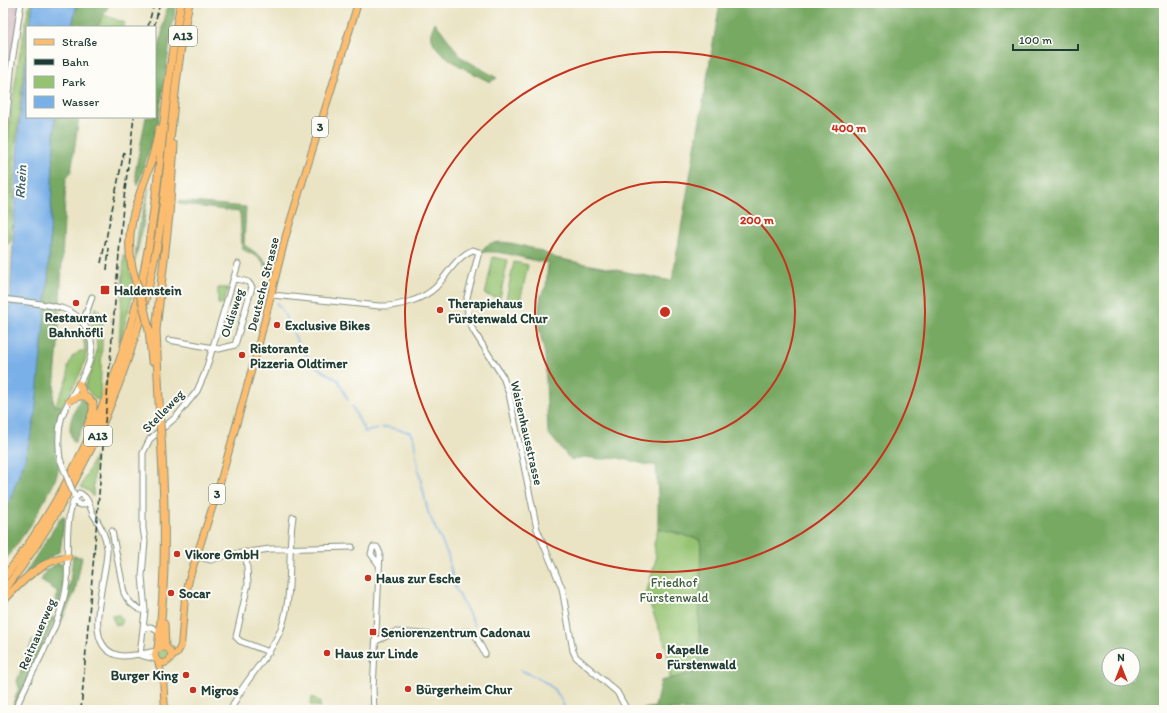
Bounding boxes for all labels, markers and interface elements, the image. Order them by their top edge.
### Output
legend [26,26,156,118]
road number: A13 [169,26,197,46]
scale bar [1013,26,1078,52]
text: 100 m [1019,33,1052,47]
text: Straße [62,35,97,49]
text: Bahn [62,55,89,69]
text: Park [62,75,86,89]
text: Wasser [62,95,99,109]
road number: 3 [312,117,328,137]
text: 400 m [832,121,867,135]
water label: Rhein [12,164,30,199]
text: 200 m [740,213,775,227]
street label: Deutsche Strasse [244,235,282,333]
place label: Haldenstein [114,283,182,298]
marker: Haldenstein [99,284,111,296]
street label: Oldisweg [217,286,247,340]
place label: Therapiehaus Fürstenwald Chur [447,296,548,326]
marker: Restaurant Bahnhöfli [71,298,81,308]
marker: Therapiehaus Fürstenwald Chur [435,305,445,315]
centre of rings [658,305,672,319]
place label: Restaurant Bahnhöfli [45,310,107,340]
place label: Exclusive Bikes [285,318,370,333]
marker: Exclusive Bikes [272,320,282,330]
place label: Ristorante Pizzeria Oldtimer [250,341,349,371]
marker: Ristorante Pizzeria Oldtimer [237,350,247,360]
street label: Waisenhausstrasse [508,379,546,487]
street label: Stelleweg [139,386,187,436]
road number: A13 [84,426,112,446]
road number: 3 [209,484,225,504]
place label: Vikore GmbH [185,547,259,562]
marker: Vikore GmbH [172,549,182,559]
place label: Haus zur Esche [376,571,461,586]
marker: Haus zur Esche [363,573,373,583]
park label: Friedhof Fürstenwald [639,575,709,605]
place label: Socar [179,586,211,601]
marker: Socar [166,588,176,598]
street label: Reitnauerweg [15,596,59,672]
place label: Seniorenzentrum Cadonau [381,625,531,640]
marker: Seniorenzentrum Cadonau [368,627,378,637]
place label: Kapelle Fürstenwald [667,642,737,672]
place label: Haus zur Linde [335,646,418,661]
north arrow [1101,647,1141,687]
marker: Haus zur Linde [322,648,332,658]
marker: Kapelle Fürstenwald [654,651,664,661]
text: N [1117,651,1125,664]
place label: Burger King [111,668,178,684]
marker: Burger King [181,670,191,680]
place label: Bürgerheim Chur [416,682,513,698]
place label: Migros [201,683,239,699]
marker: Bürgerheim Chur [403,684,413,694]
marker: Migros [188,685,198,695]

